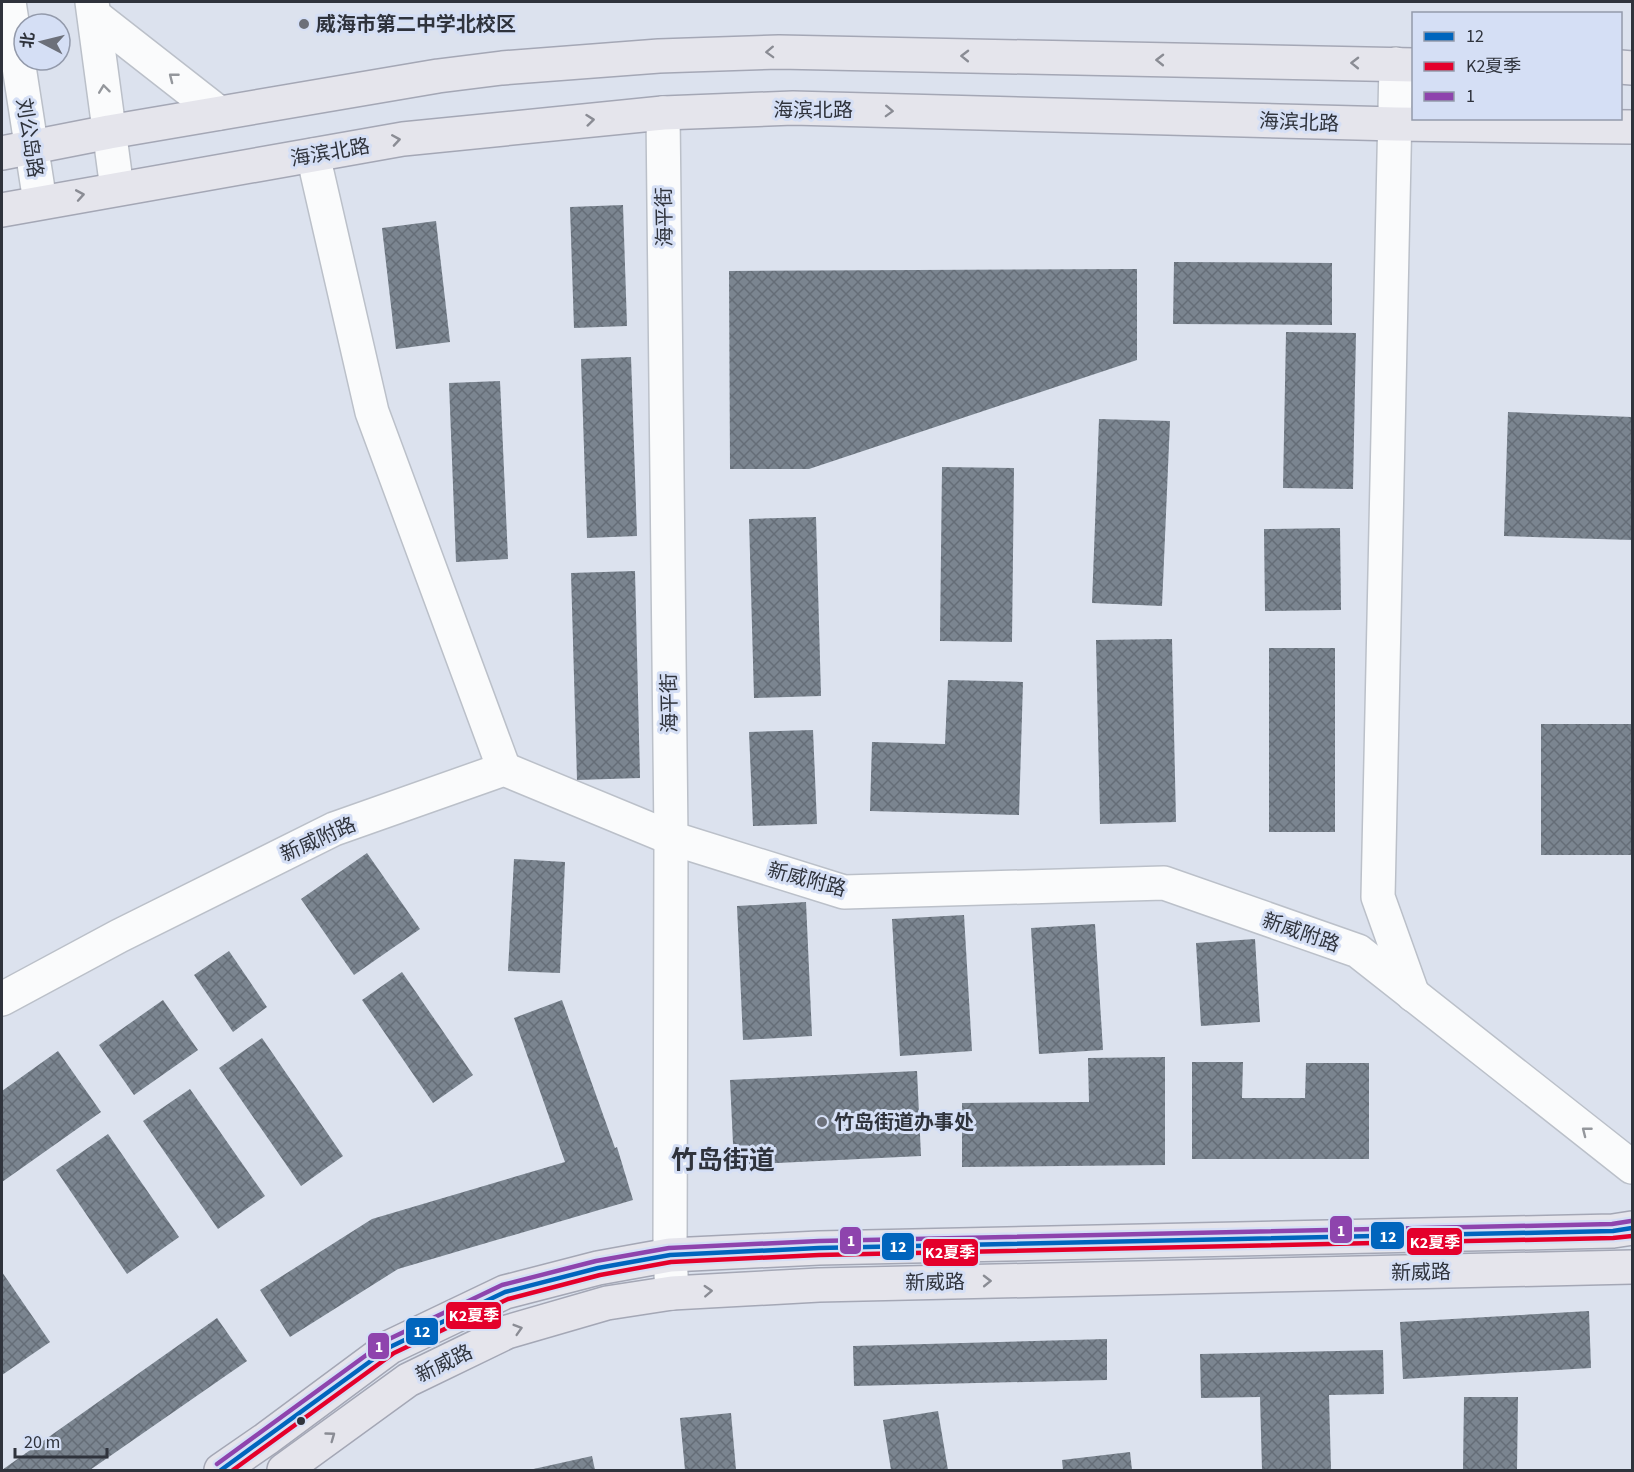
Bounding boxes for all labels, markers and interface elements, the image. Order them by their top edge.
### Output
place label: 威海市第二中学北校区 [316,11,516,39]
north arrow [12,12,72,72]
legend [1412,12,1622,120]
marker: 威海市第二中学北校区 [297,17,311,31]
text: 12 [1466,24,1484,49]
text: 北 [16,31,40,50]
one-way arrow [766,46,775,58]
one-way arrow [961,49,970,62]
one-way arrow [1156,53,1165,66]
text: K2夏季 [1466,54,1521,79]
one-way arrow [1351,57,1360,70]
one-way arrow [169,73,180,84]
one-way arrow [98,84,110,93]
text: 1 [1466,84,1475,109]
street label: 刘公岛路 [9,96,49,180]
street label: 海滨北路 [773,97,853,125]
one-way arrow [885,104,894,117]
street label: 海滨北路 [1259,108,1339,138]
one-way arrow [585,114,594,127]
street label: 海滨北路 [288,132,372,174]
one-way arrow [391,135,401,147]
street label: 海平街 [650,187,680,247]
one-way arrow [74,189,84,202]
street label: 海平街 [655,673,685,733]
street label: 新威附路 [276,811,361,869]
street label: 新威附路 [764,856,849,904]
street label: 新威附路 [1258,907,1343,959]
place label: 竹岛街道办事处 [834,1109,974,1137]
marker: 竹岛街道办事处 [815,1115,829,1129]
one-way arrow [1582,1127,1593,1138]
district label: 竹岛街道 [671,1142,775,1179]
line badge: 1 [1329,1215,1353,1244]
text: 1 [1337,1220,1345,1242]
line badge: 12 [1370,1221,1405,1250]
line badge: 1 [839,1226,862,1255]
text: 12 [1380,1226,1396,1248]
line badge: K2夏季 [1406,1227,1463,1256]
text: 1 [847,1230,855,1252]
line badge: 12 [881,1232,915,1261]
text: K2夏季 [1410,1232,1460,1254]
text: 12 [890,1236,906,1258]
line badge: K2夏季 [922,1238,979,1267]
text: K2夏季 [925,1242,975,1264]
street label: 新威路 [1391,1258,1451,1288]
street label: 新威路 [905,1268,965,1298]
one-way arrow [982,1275,991,1288]
one-way arrow [703,1284,712,1297]
line badge: K2夏季 [445,1301,502,1330]
text: K2夏季 [449,1305,499,1327]
line badge: 12 [405,1317,439,1346]
text: 12 [414,1321,430,1343]
one-way arrow [512,1324,523,1336]
line badge: 1 [367,1332,390,1360]
text: 1 [375,1336,383,1358]
street label: 新威路 [411,1338,478,1390]
unlabelled marker [295,1415,307,1427]
scale bar [15,1421,106,1459]
text: 20 m [24,1430,60,1455]
one-way arrow [325,1432,336,1443]

